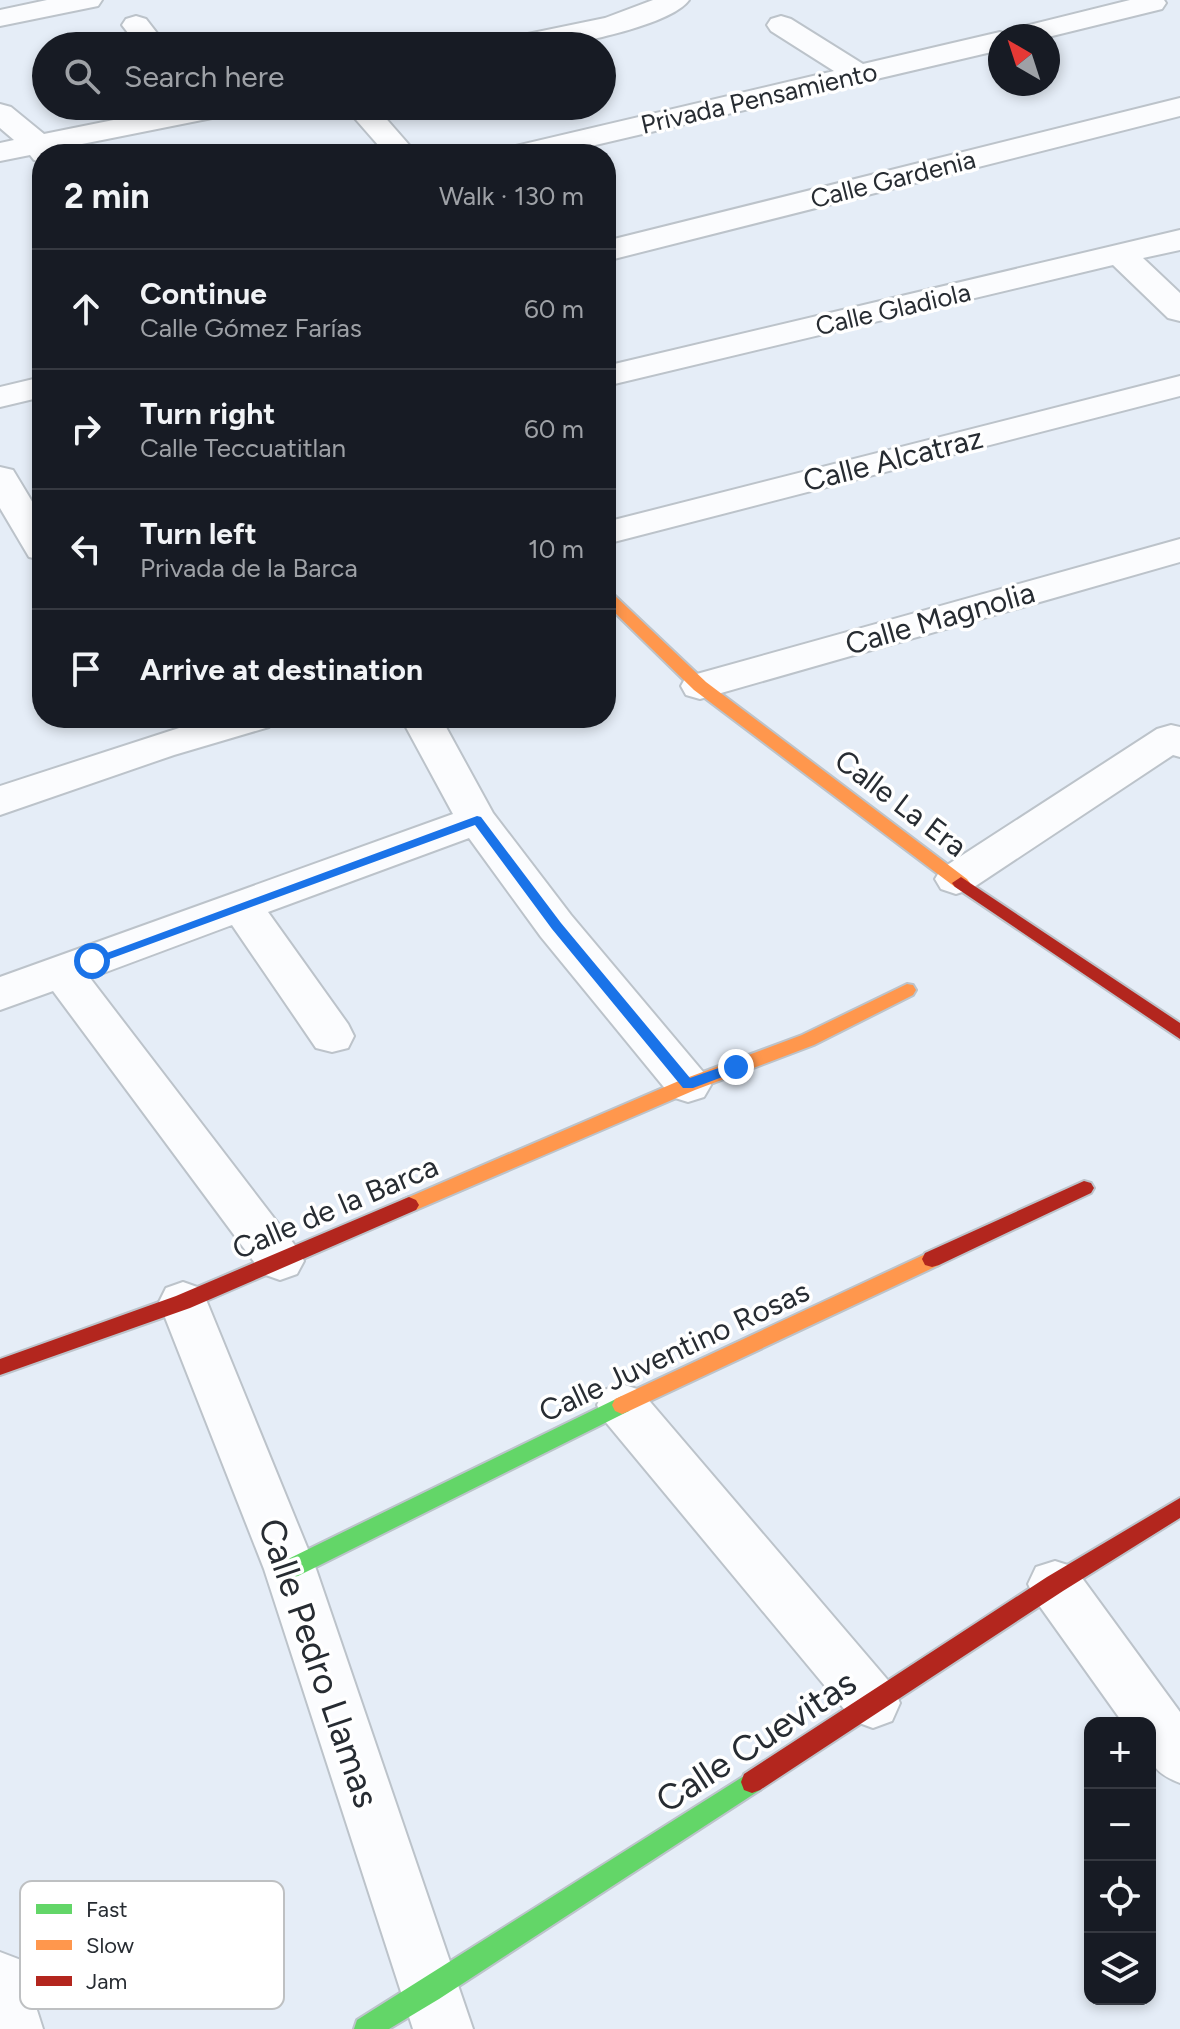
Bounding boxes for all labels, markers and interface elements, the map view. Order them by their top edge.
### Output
north arrow [988,24,1060,96]
search box [32,32,616,120]
icon: search [60,54,104,98]
street label: Privada Pensamiento [638,55,880,141]
text: Search here [124,58,284,95]
street label: Calle Gardenia [807,143,979,215]
text: 2 min [64,176,150,217]
text: Walk · 130 m [439,180,584,212]
text: Continue [140,275,267,312]
street label: Calle Gladiola [812,276,974,342]
icon: ahead [64,287,108,331]
text: 60 m [524,293,584,325]
text: Calle Gómez Farías [140,312,362,344]
text: Turn right [140,395,275,432]
icon: right [64,407,108,451]
text: 60 m [524,413,584,445]
street label: Calle Alcatraz [799,419,987,499]
text: Calle Teccuatitlan [140,432,346,464]
text: Turn left [140,515,257,552]
icon: left [64,527,108,571]
text: 10 m [528,533,584,565]
text: Privada de la Barca [140,552,358,584]
street label: Calle Magnolia [841,573,1039,663]
icon: arrive [64,647,108,691]
text: Arrive at destination [140,651,423,688]
street label: Calle La Era [828,741,974,865]
route start [74,943,110,979]
route end [718,1049,754,1085]
street label: Calle de la Barca [227,1147,443,1267]
street label: Calle Juventino Rosas [533,1272,815,1430]
street label: Calle Pedro Llamas [249,1513,389,1813]
street label: Calle Cuevitas [648,1660,864,1822]
map controls [1084,1717,1156,2005]
button: + [1084,1717,1156,1789]
button: − [1084,1789,1156,1861]
button: locate [1084,1861,1156,1933]
legend [20,1881,284,2009]
text: Fast [86,1896,128,1923]
text: Slow [86,1932,135,1959]
button: layers [1084,1933,1156,2005]
text: Jam [86,1968,127,1995]

